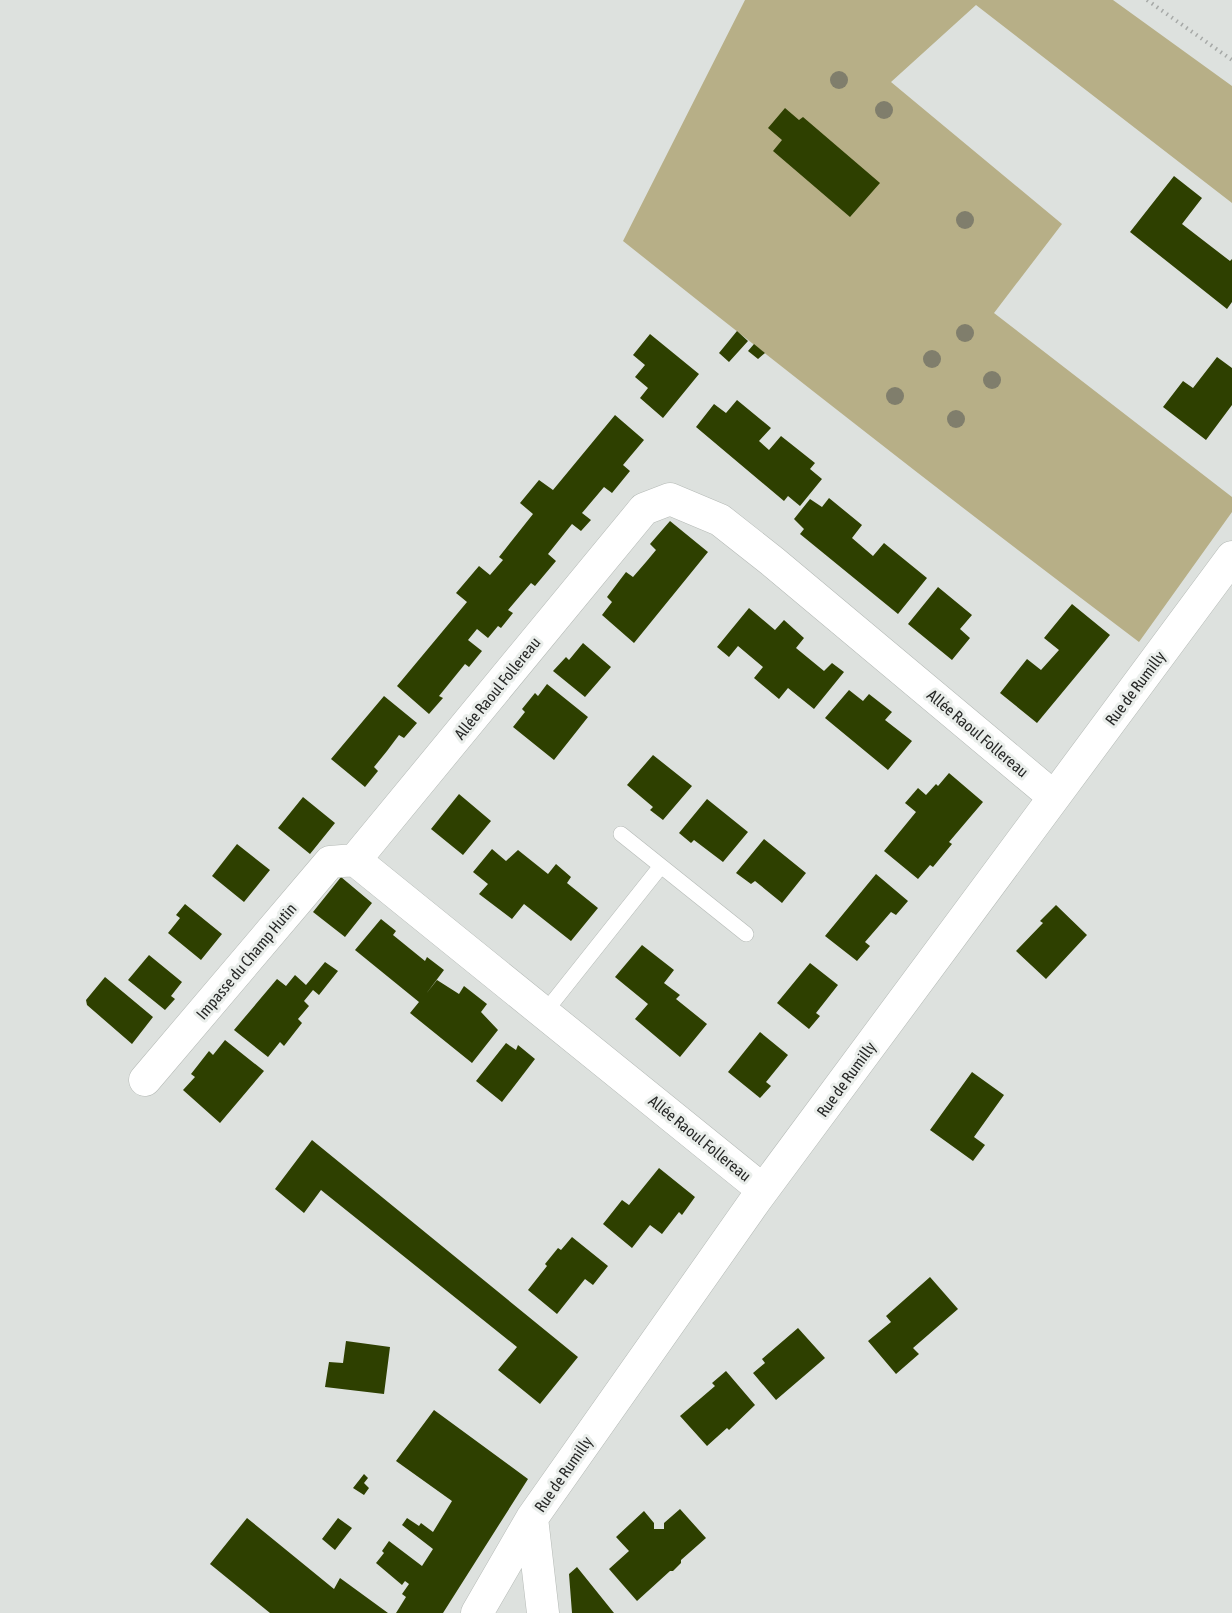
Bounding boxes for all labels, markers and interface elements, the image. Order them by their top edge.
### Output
street label: Allée Raoul Follereau [450,633,544,743]
street label: Rue de Rumilly [1101,647,1170,729]
street label: Allée Raoul Follereau [924,686,1032,780]
street label: Impasse du Champ Hutin [192,899,300,1023]
street label: Rue de Rumilly [813,1038,880,1121]
street label: Allée Raoul Follereau [645,1091,755,1185]
street label: Rue de Rumilly [530,1432,597,1516]

